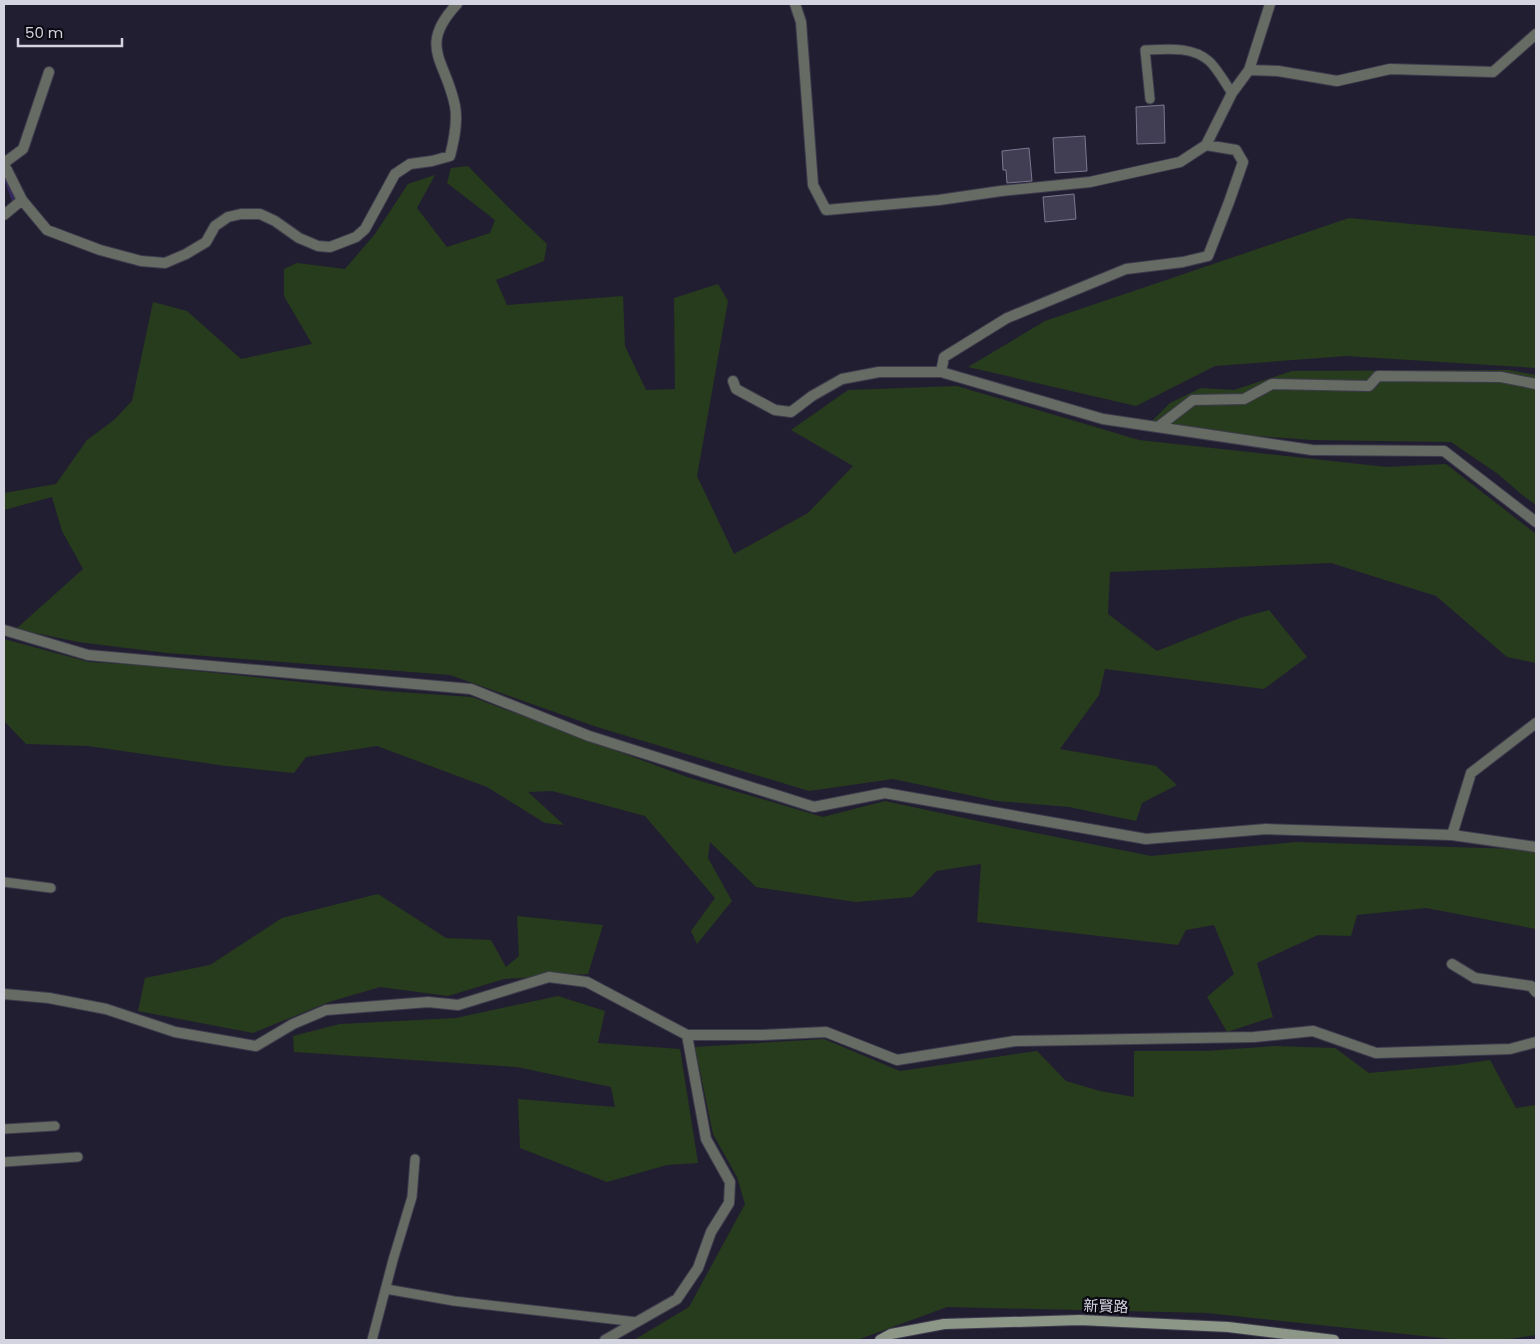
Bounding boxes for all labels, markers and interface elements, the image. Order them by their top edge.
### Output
scale bar [18,15,121,47]
text: 50 m [25,22,63,43]
street label: 新賢路 [1083,1295,1129,1317]

